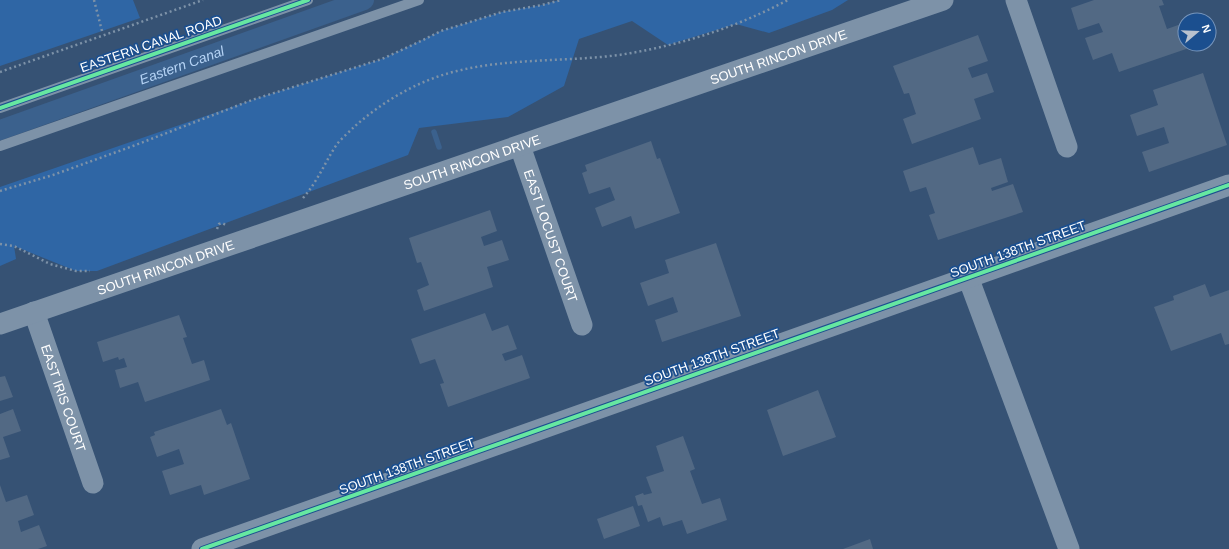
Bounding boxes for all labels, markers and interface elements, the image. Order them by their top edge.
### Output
north arrow [1177,12,1217,52]
street label: EASTERN CANAL ROAD [78,13,224,75]
text: N [1199,23,1213,35]
street label: SOUTH RINCON DRIVE [708,26,849,87]
water label: Eastern Canal [137,42,227,88]
street label: SOUTH RINCON DRIVE [401,131,543,192]
street label: EAST LOCUST COURT [521,167,581,304]
street label: SOUTH 138TH STREET [948,217,1088,281]
street label: SOUTH RINCON DRIVE [95,237,236,298]
street label: SOUTH 138TH STREET [642,325,782,389]
street label: EAST IRIS COURT [38,342,89,454]
street label: SOUTH 138TH STREET [337,434,477,498]

